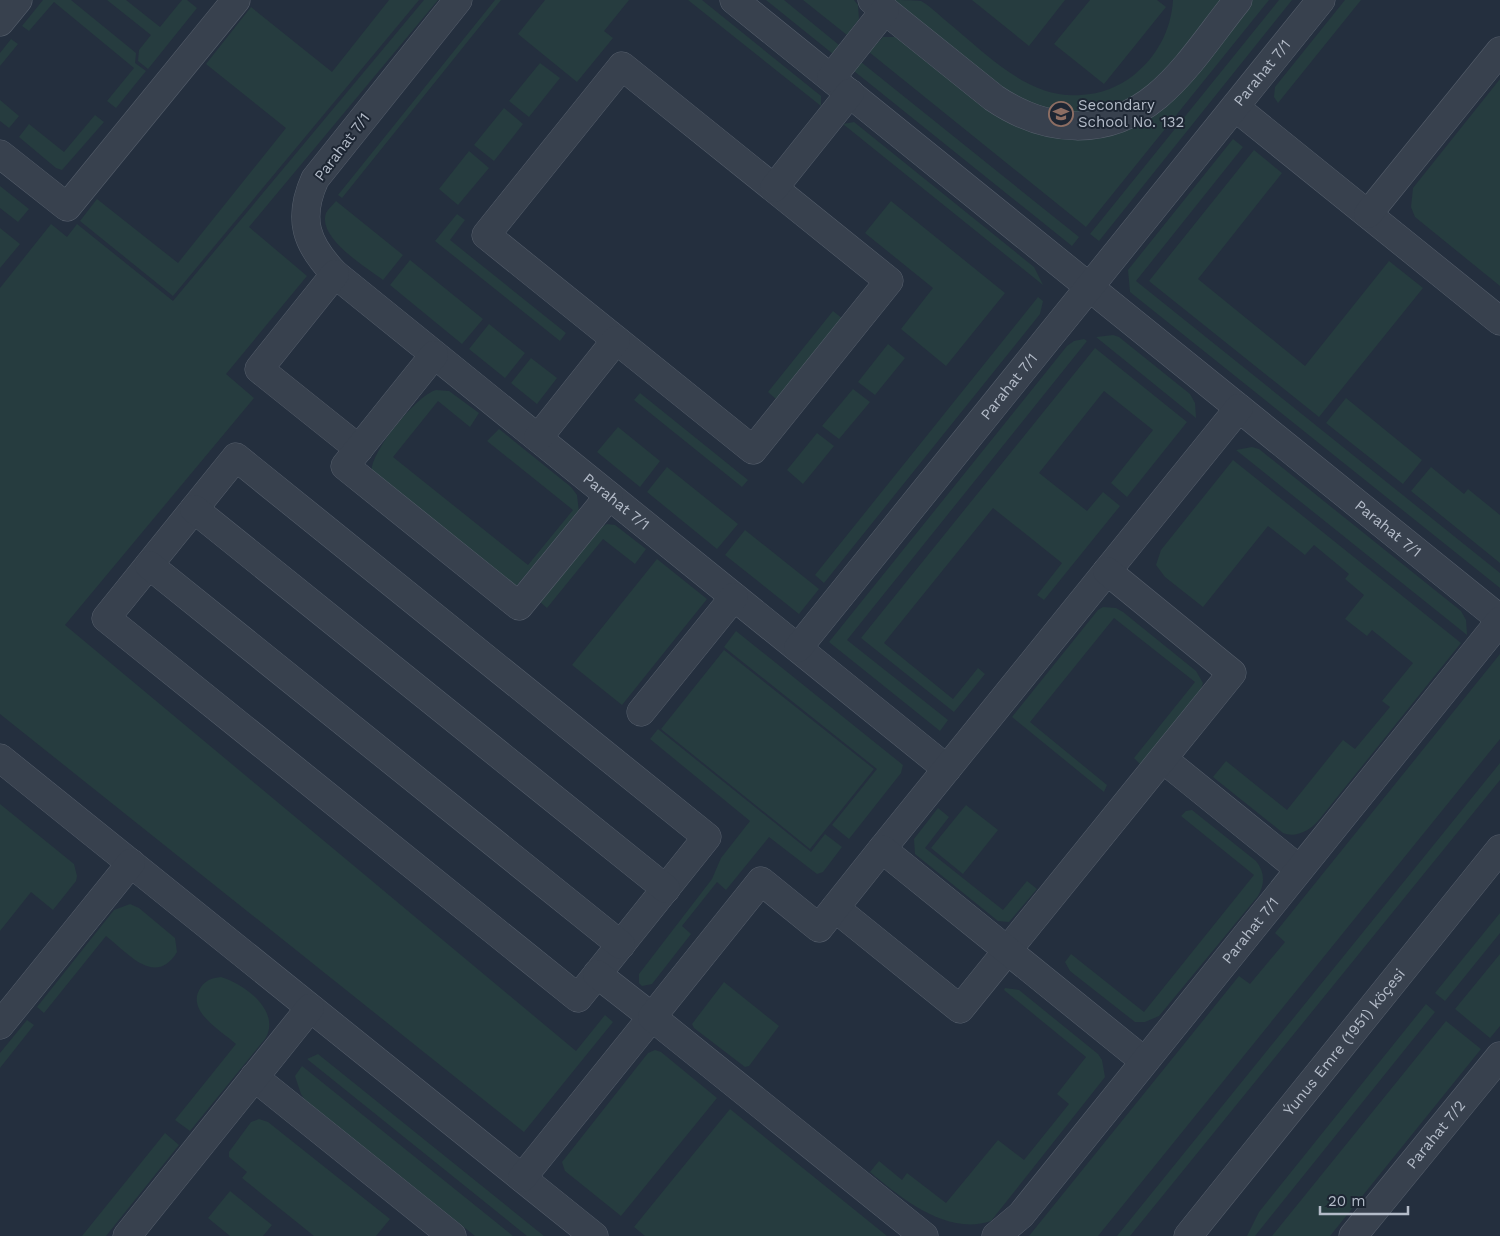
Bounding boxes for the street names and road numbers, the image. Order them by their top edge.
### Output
street label: Parahat 7/1 [1230,36,1294,110]
street label: Parahat 7/1 [311,110,373,184]
street label: Parahat 7/1 [977,350,1041,423]
street label: Parahat 7/1 [579,469,653,534]
street label: Parahat 7/1 [1351,496,1425,561]
street label: Parahat 7/1 [1218,894,1283,968]
street label: Ýunus Emre (1951) köçesi [1280,965,1409,1119]
street label: Parahat 7/2 [1403,1097,1469,1172]

